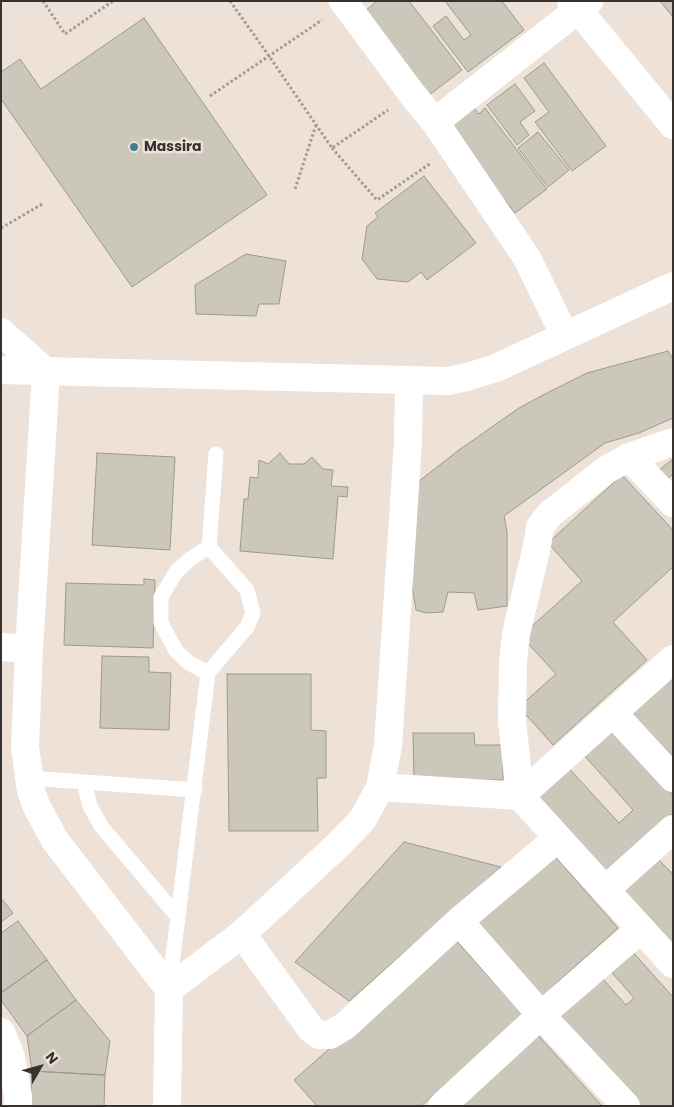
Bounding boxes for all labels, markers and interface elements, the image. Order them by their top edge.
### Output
place label: Massira [144,139,202,155]
marker: Massira [128,141,140,153]
north arrow [15,1042,65,1092]
text: N [41,1047,63,1068]

